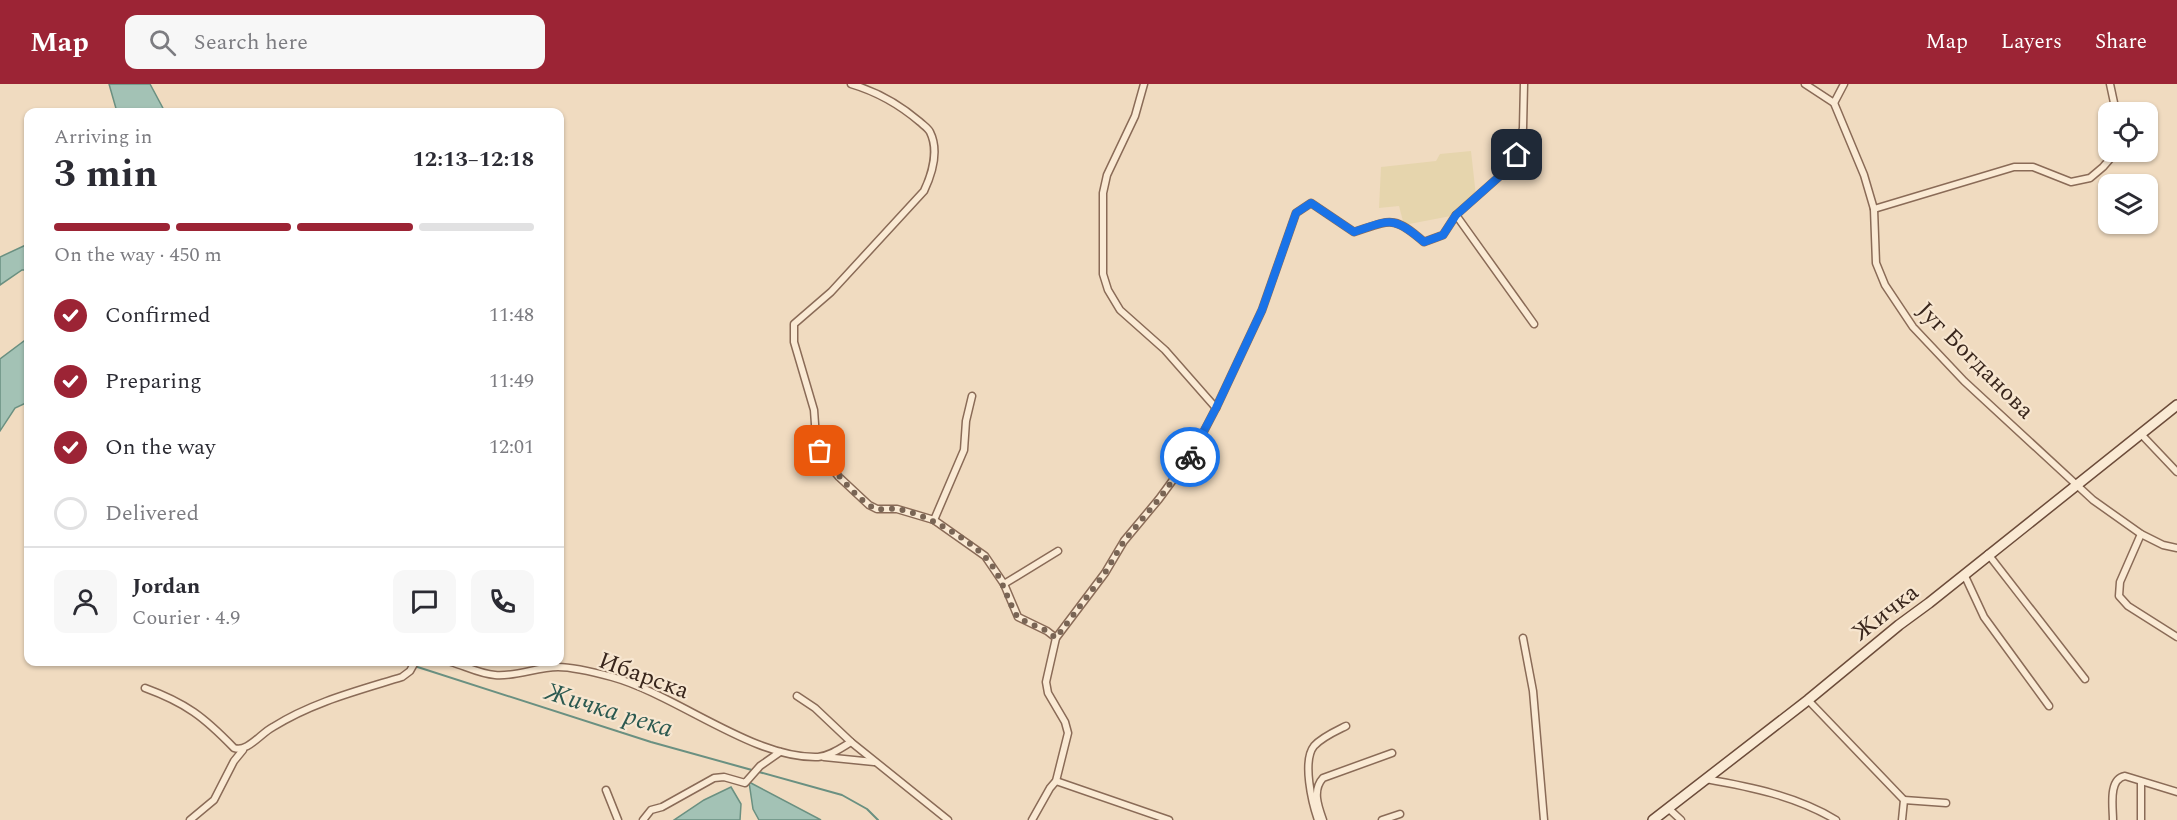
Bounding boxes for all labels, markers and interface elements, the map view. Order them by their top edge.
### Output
search box [125,15,545,69]
text: Map [30,21,89,64]
icon: search [146,26,179,59]
text: Search here [194,26,308,59]
text: Map [1926,26,1968,58]
text: Layers [2001,26,2062,58]
text: Share [2095,26,2147,58]
map controls [2098,102,2158,234]
button: locate [2098,102,2158,162]
text: Arriving in [54,122,152,152]
pin [1491,129,1542,180]
icon: home [1500,138,1533,171]
text: 12:13–12:18 [412,143,534,176]
text: 3 min [54,145,158,204]
button: layers [2098,174,2158,234]
text: On the way · 450 m [54,240,222,270]
street label: Југ Богданова [1908,294,2043,428]
icon: check [54,299,87,332]
text: Confirmed [105,299,211,332]
text: 11:48 [489,300,534,330]
icon: check [54,365,87,398]
text: Preparing [105,365,202,398]
text: 11:49 [489,366,534,396]
pin [794,425,845,476]
courier [1160,427,1220,487]
icon: check [54,431,87,464]
text: On the way [105,431,216,464]
text: 12:01 [489,432,534,462]
icon: bag [803,434,836,467]
icon: bike [1174,441,1207,474]
text: Delivered [105,497,199,530]
button: person [54,570,117,633]
text: Jordan [132,570,200,603]
button: chat [393,570,456,633]
button: phone [471,570,534,633]
street label: Жичка [1844,575,1927,651]
text: Courier · 4.9 [132,603,240,633]
street label: Ибарска [593,643,694,709]
water label: Жичка река [538,671,678,749]

